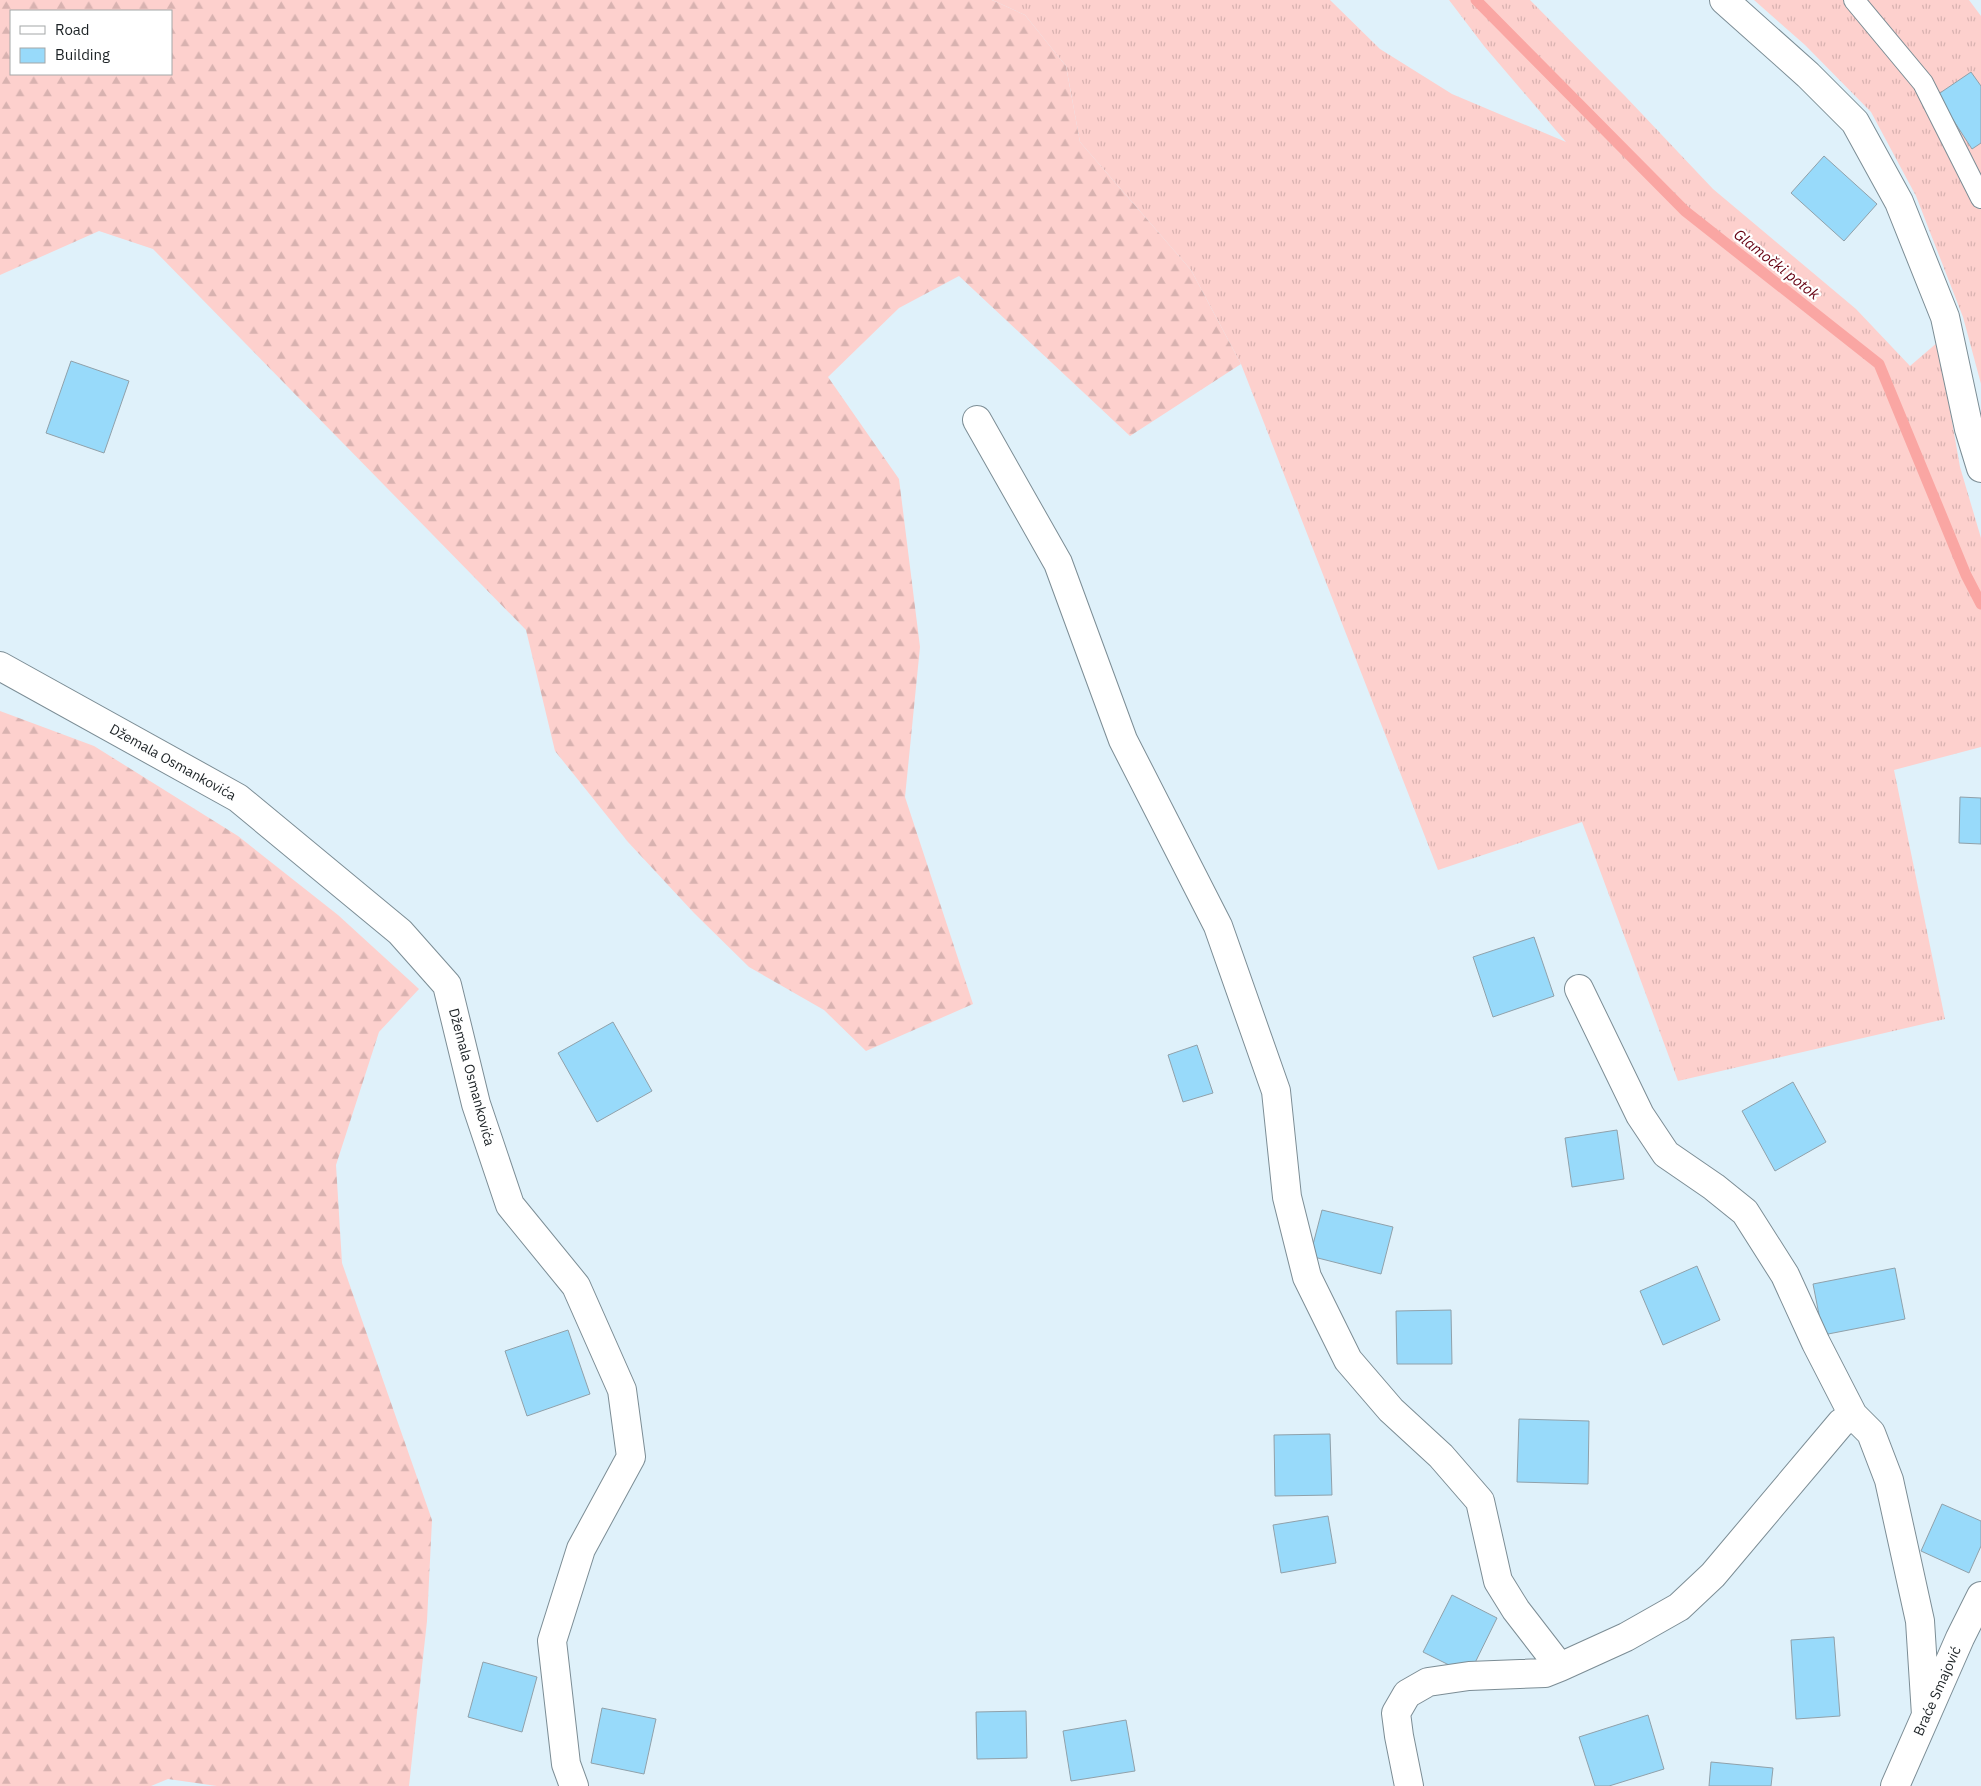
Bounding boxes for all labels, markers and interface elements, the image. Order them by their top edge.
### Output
legend [10,10,172,75]
text: Road [55,20,90,39]
text: Building [55,45,110,64]
water label: Glamočki potok [1730,225,1824,304]
street label: Džemala Osmankovića [107,720,240,805]
street label: Džemala Osmankovića [445,1006,499,1148]
street label: Braće Smajović [1909,1643,1965,1739]

